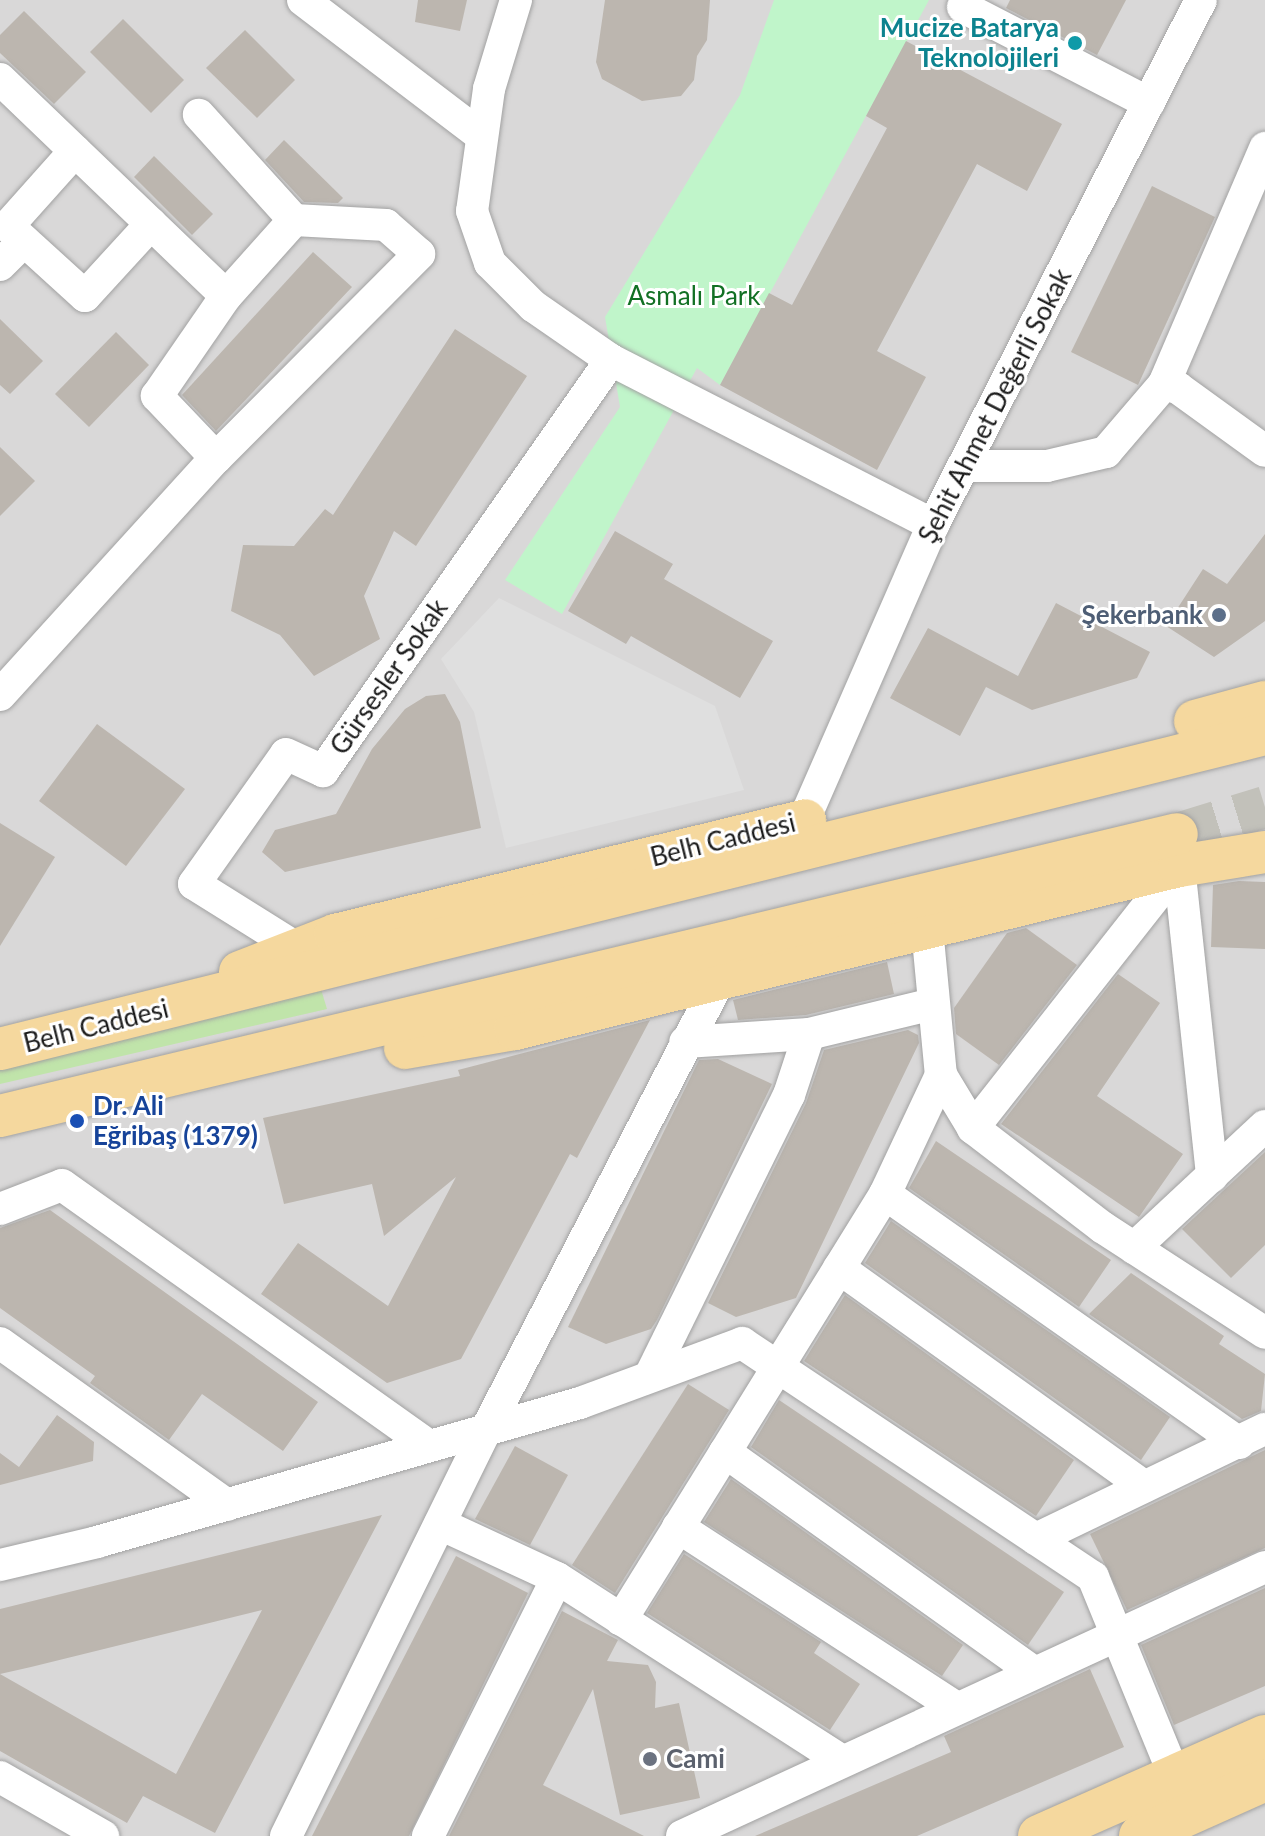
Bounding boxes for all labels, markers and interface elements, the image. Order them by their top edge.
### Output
place label: Mucize Batarya Teknolojileri [880,12,1059,74]
marker: Mucize Batarya Teknolojileri [1066,34,1084,52]
street label: Şehit Ahmet Değerli Sokak [912,263,1078,549]
park label: Asmalı Park [627,280,761,312]
street label: Gürsesler Sokak [324,593,454,761]
place label: Şekerbank [1082,599,1203,631]
marker: Şekerbank [1210,606,1228,624]
street label: Belh Caddesi [647,807,799,873]
street label: Belh Caddesi [20,993,172,1059]
place label: Dr. Ali Eğribaş (1379) [93,1090,258,1152]
marker: Dr. Ali Eğribaş (1379) [68,1112,86,1130]
place label: Cami [666,1743,725,1775]
marker: Cami [641,1750,659,1768]

